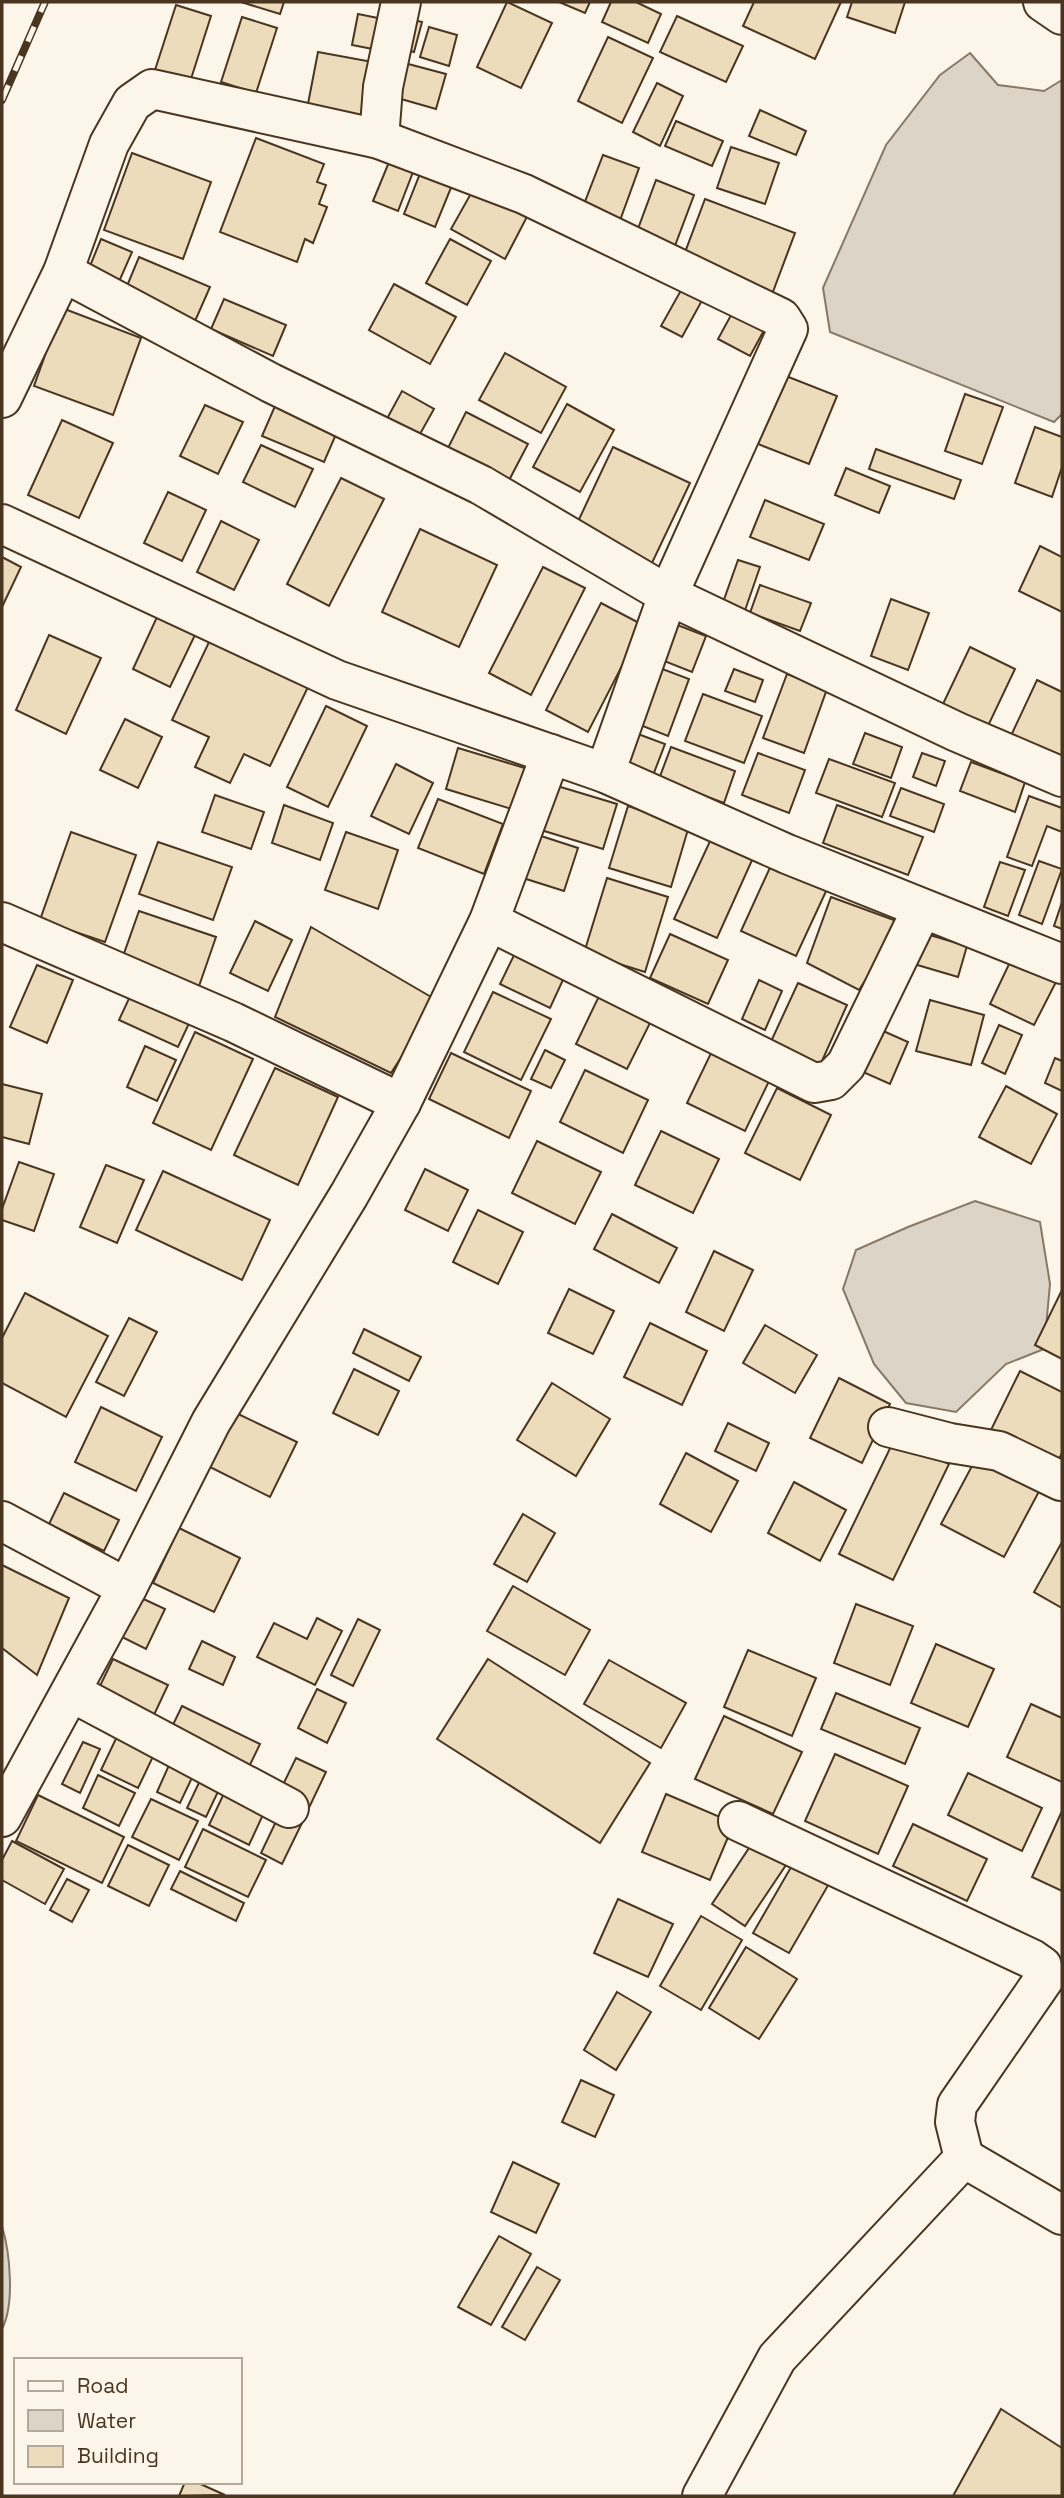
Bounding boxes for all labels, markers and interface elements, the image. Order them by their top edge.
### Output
legend [14,2358,242,2484]
text: Road [77,2372,129,2399]
text: Water [77,2407,136,2434]
text: Building [77,2442,159,2469]

